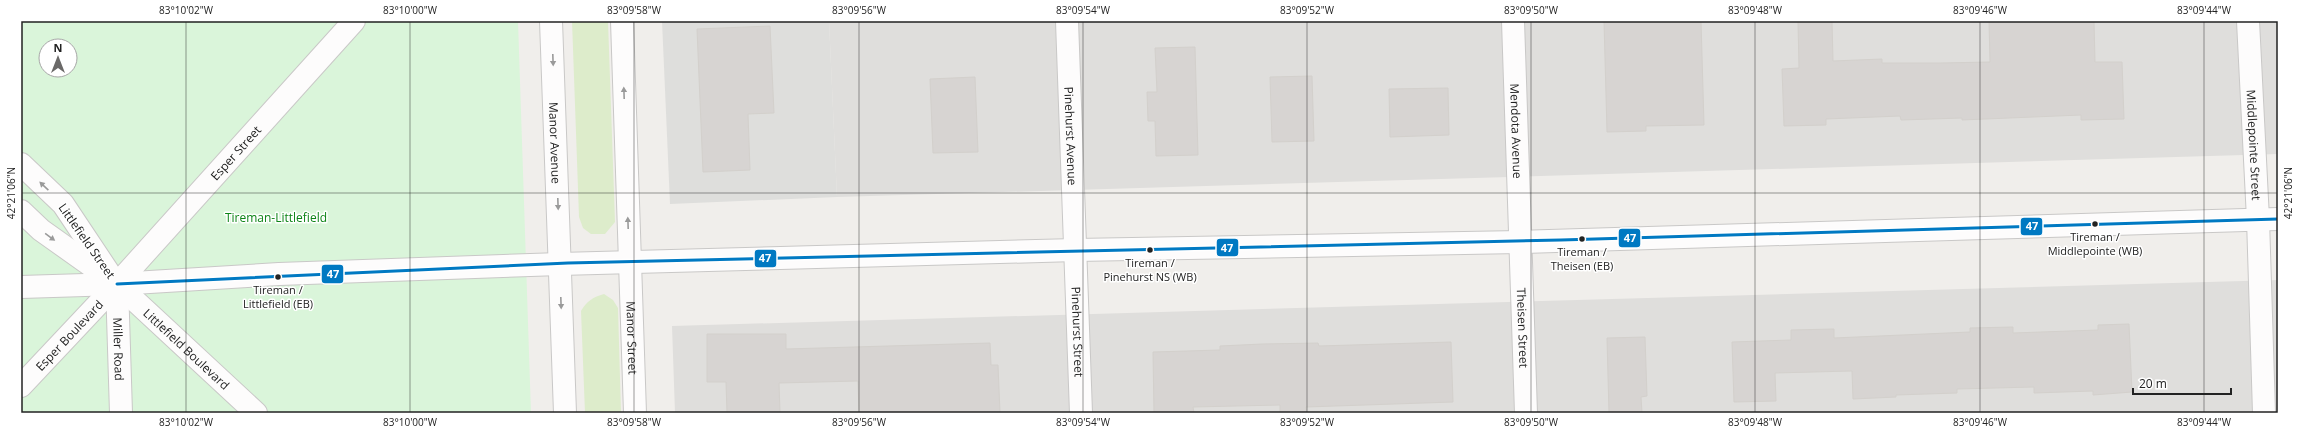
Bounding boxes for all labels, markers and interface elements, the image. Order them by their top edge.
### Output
text: 83°10'02"W [159,3,214,17]
text: 83°10'00"W [383,3,438,17]
text: 83°09'58"W [607,3,662,17]
text: 83°09'56"W [832,3,887,17]
text: 83°09'54"W [1056,3,1111,17]
text: 83°09'52"W [1280,3,1335,17]
text: 83°09'50"W [1504,3,1559,17]
text: 83°09'48"W [1728,3,1783,17]
text: 83°09'46"W [1953,3,2008,17]
text: 83°09'44"W [2177,3,2232,17]
north arrow [38,38,78,78]
text: N [54,40,62,55]
one-way arrow [550,54,556,67]
street label: Mendota Avenue [1507,83,1527,179]
one-way arrow [621,86,627,99]
street label: Pinehurst Avenue [1061,86,1081,186]
street label: Middlepointe Street [2243,89,2266,201]
street label: Manor Avenue [545,102,565,184]
street label: Esper Street [206,122,265,184]
text: 42°21'06"N [4,167,18,219]
text: 42°21'06"N [2281,167,2295,219]
one-way arrow [39,181,49,191]
one-way arrow [555,198,561,211]
street label: Littlefield Street [55,200,119,282]
park label: Tireman-Littlefield [225,209,327,226]
one-way arrow [625,217,632,229]
line badge: 47 [2020,217,2043,236]
text: 47 [2026,218,2038,233]
marker: Tireman / Middlepointe (WB) [2090,219,2100,229]
line badge: 47 [1618,228,1641,248]
place label: Tireman / Middlepointe (WB) [2048,229,2142,258]
text: 47 [1624,230,1636,245]
one-way arrow [45,232,55,240]
marker: Tireman / Theisen (EB) [1577,234,1587,244]
line badge: 47 [1216,238,1239,257]
text: 47 [1221,240,1233,255]
place label: Tireman / Theisen (EB) [1551,244,1613,273]
marker: Tireman / Pinehurst NS (WB) [1145,245,1155,255]
line badge: 47 [754,249,777,268]
text: 47 [759,250,771,265]
place label: Tireman / Pinehurst NS (WB) [1103,255,1197,284]
line badge: 47 [321,264,344,284]
text: 47 [327,266,339,281]
marker: Tireman / Littlefield (EB) [273,272,283,282]
place label: Tireman / Littlefield (EB) [243,282,313,311]
street label: Pinehurst Street [1068,286,1088,377]
street label: Theisen Street [1513,287,1533,368]
street label: Esper Boulevard [31,296,107,374]
one-way arrow [558,297,565,309]
street label: Manor Street [623,301,642,375]
street label: Littlefield Boulevard [140,304,234,393]
street label: Miller Road [110,317,128,381]
scale bar [2133,370,2231,396]
text: 20 m [2139,375,2167,392]
text: 83°10'02"W [159,415,214,429]
text: 83°10'00"W [383,415,438,429]
text: 83°09'58"W [607,415,662,429]
text: 83°09'56"W [832,415,887,429]
text: 83°09'54"W [1056,415,1111,429]
text: 83°09'52"W [1280,415,1335,429]
text: 83°09'50"W [1504,415,1559,429]
text: 83°09'48"W [1728,415,1783,429]
text: 83°09'46"W [1953,415,2008,429]
text: 83°09'44"W [2177,415,2232,429]

